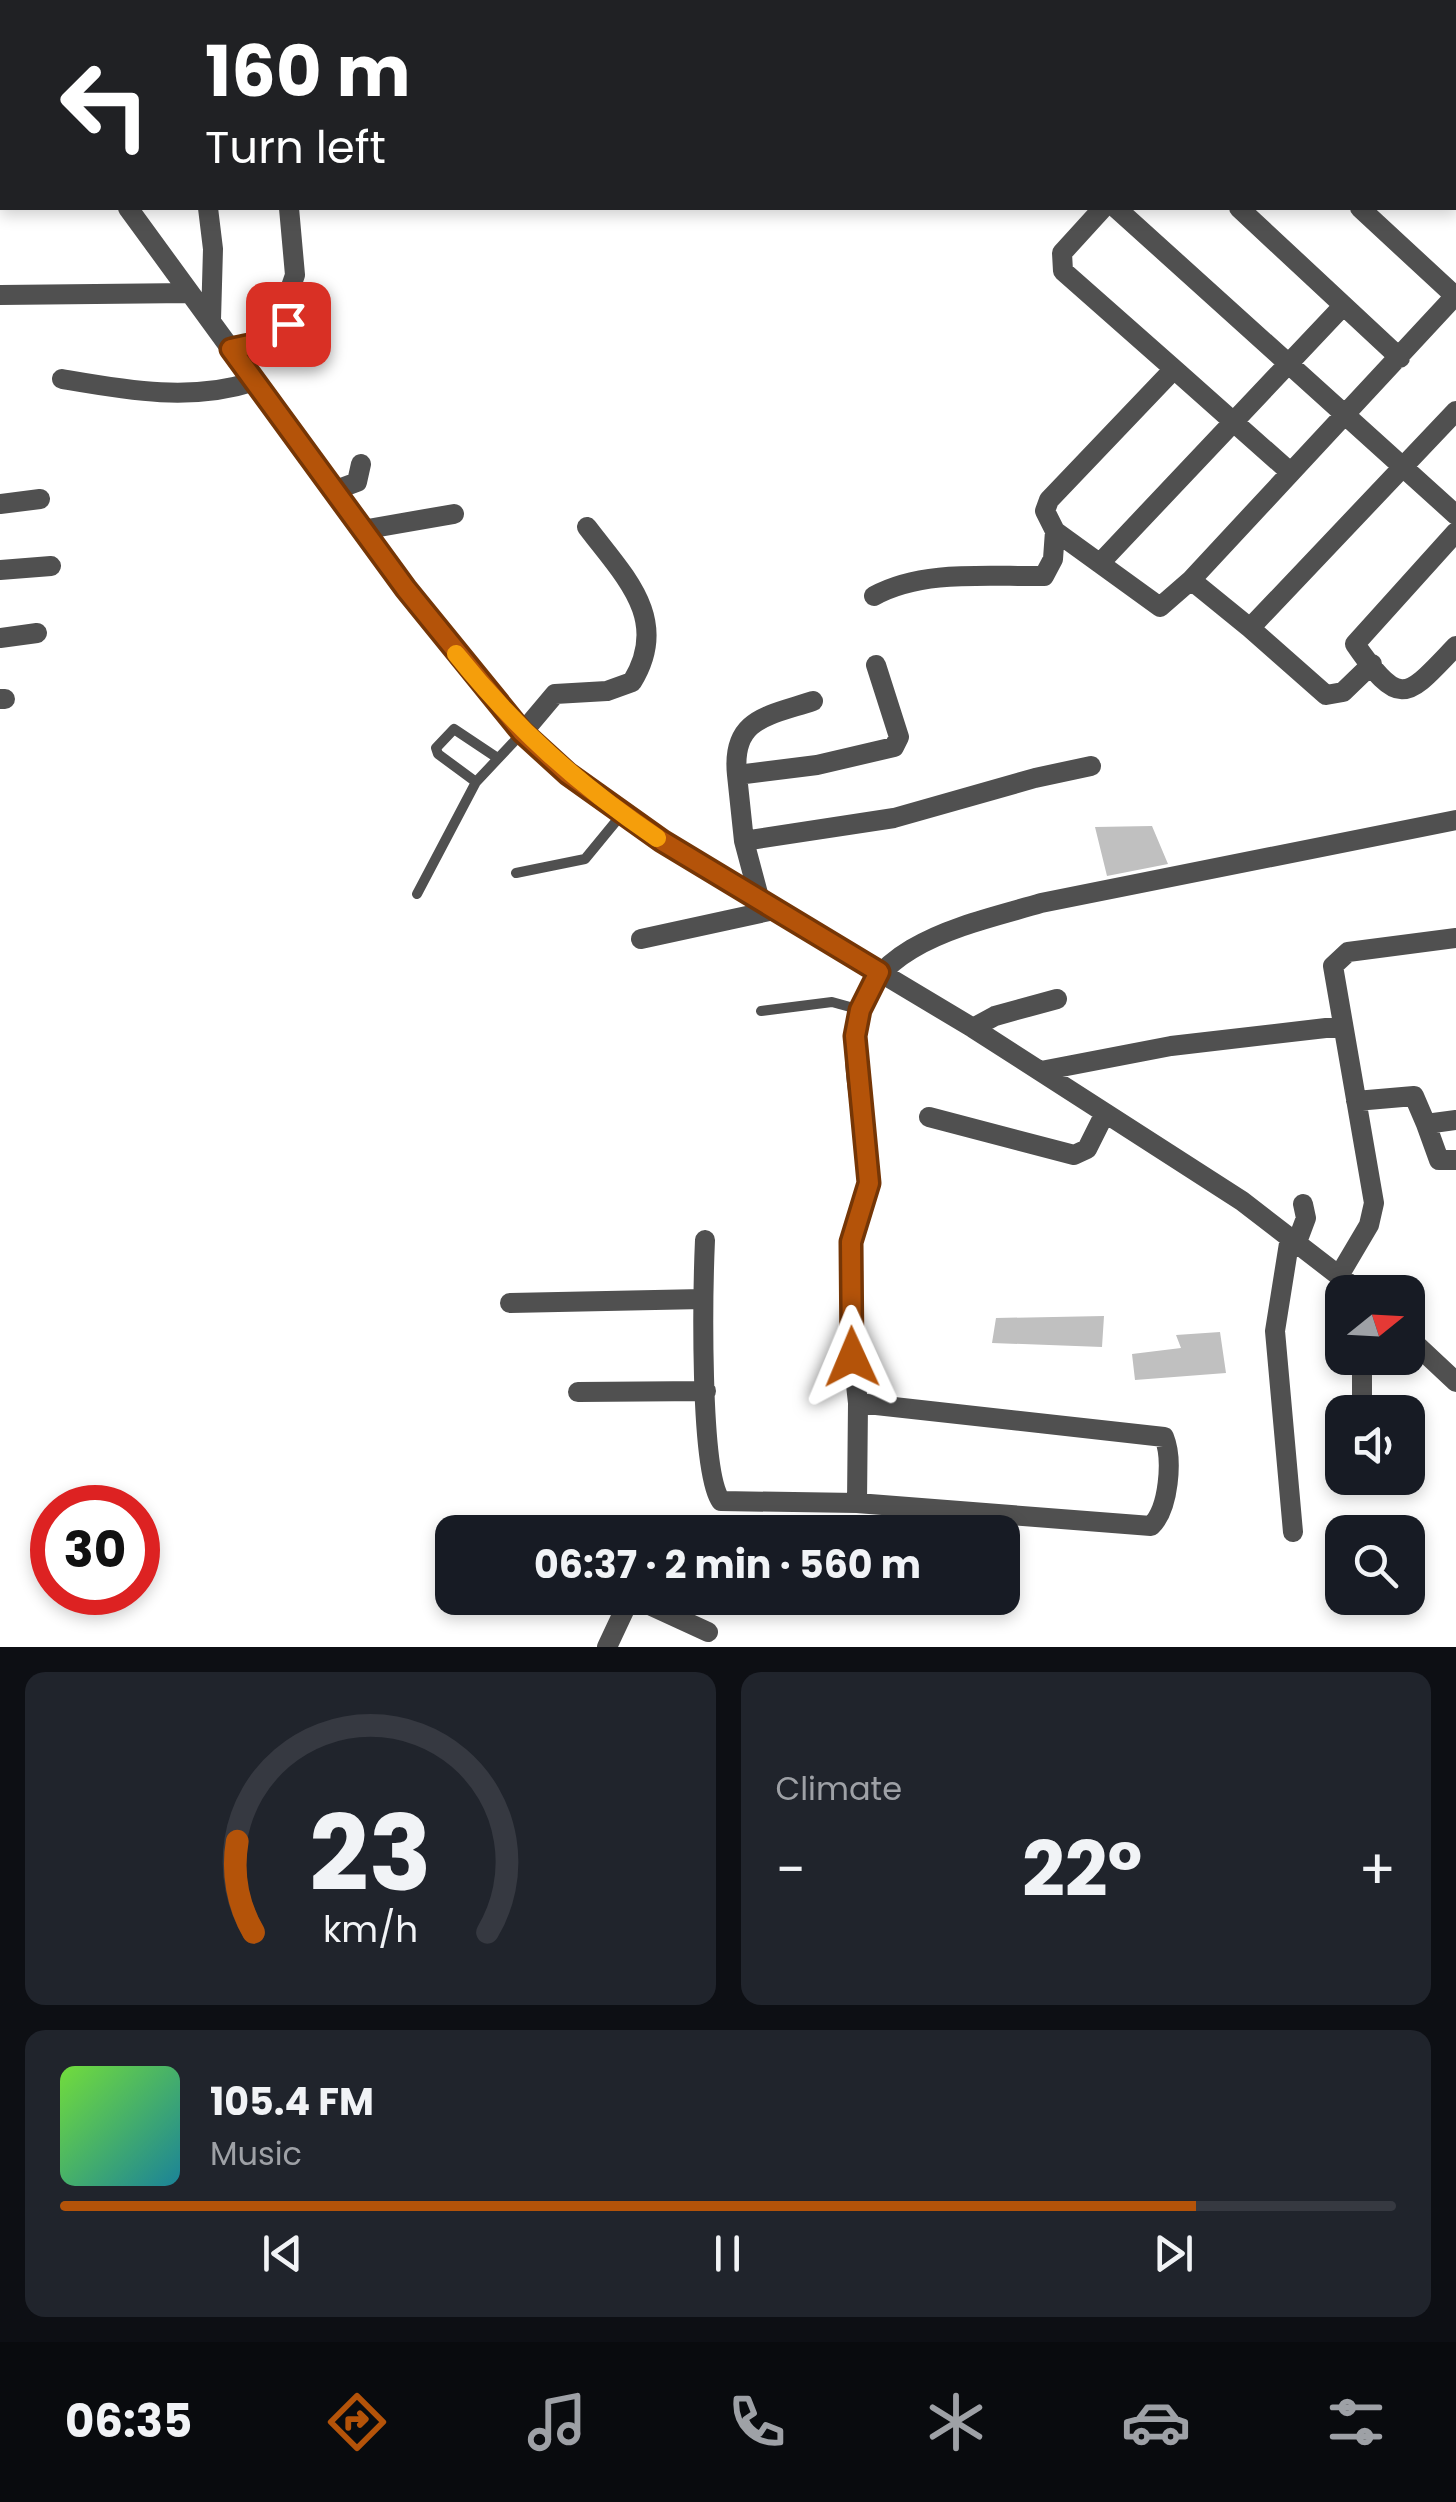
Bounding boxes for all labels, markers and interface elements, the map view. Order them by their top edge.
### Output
text: 160 m [205,22,411,121]
icon: left [40,40,170,170]
text: Turn left [205,116,386,179]
pin [246,282,331,367]
icon: arrive [261,297,316,352]
north arrow [1325,1275,1425,1375]
map controls [1325,1275,1425,1615]
position arrow [800,1305,904,1409]
button: sound [1325,1395,1425,1495]
speed limit sign: 30 [30,1485,160,1615]
button: search [1325,1515,1425,1615]
text: 06:37 · 2 min · 560 m [534,1538,921,1591]
text: Climate [776,1766,902,1811]
text: 23 [309,1781,431,1926]
text: 22° [1022,1817,1142,1922]
text: − [776,1831,806,1908]
text: + [1358,1831,1396,1908]
text: km/h [323,1904,418,1955]
text: 105.4 FM [210,2075,374,2128]
text: Music [210,2131,302,2176]
icon: previous [255,2226,310,2281]
icon: pause [700,2226,755,2281]
icon: next [1146,2226,1201,2281]
icon: directions [322,2387,392,2457]
icon: music [522,2387,592,2457]
icon: phone [722,2387,792,2457]
icon: climate [921,2387,991,2457]
icon: car [1121,2387,1191,2457]
icon: filters [1321,2387,1391,2457]
text: 06:35 [65,2390,192,2453]

